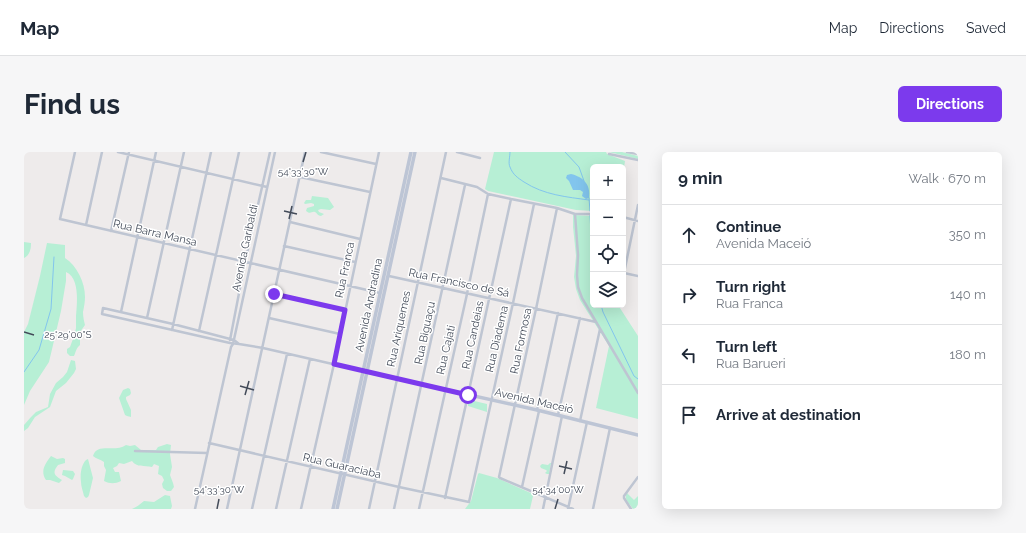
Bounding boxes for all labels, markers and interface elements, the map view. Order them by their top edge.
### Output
text: Map [20,17,59,39]
text: Map [829,20,857,36]
text: Directions [879,20,944,36]
text: Saved [966,20,1006,36]
button: Directions [898,86,1002,122]
text: Find us [24,88,120,121]
map controls [590,164,626,308]
button: + [590,164,626,200]
text: 54°33'30"W [278,166,329,177]
text: 9 min [678,168,723,188]
text: Walk · 670 m [909,171,986,186]
button: − [590,200,626,236]
street label: Avenida Garibaldi [229,203,261,293]
street label: Rua Barra Mansa [112,217,198,249]
text: Continue [716,218,781,236]
icon: ahead [678,224,700,246]
text: 350 m [949,227,986,242]
button: locate [590,236,626,272]
text: Avenida Maceió [716,236,811,251]
street label: Rua Franca [333,241,357,299]
street label: Avenida Andradina [353,257,385,353]
street label: Rua Francisco de Sá [407,266,511,300]
button: layers [590,272,626,308]
text: Turn right [716,278,786,296]
icon: right [678,284,700,306]
route end [265,285,283,303]
text: 140 m [950,287,986,302]
street label: Rua Ariquemes [385,290,413,368]
text: Rua Franca [716,296,783,311]
street label: Rua Biguaçu [412,300,438,366]
street label: Rua Candeias [459,300,487,370]
street label: Rua Diadema [483,304,511,374]
street label: Rua Formosa [508,307,534,375]
street label: Rua Cajati [434,324,458,376]
text: 25°29'00"S [44,329,92,340]
text: Turn left [716,338,777,356]
icon: left [678,344,700,366]
text: 180 m [950,347,986,362]
text: Rua Barueri [716,356,786,371]
route start [459,386,477,404]
street label: Avenida Maceió [493,386,575,417]
icon: arrive [678,404,700,426]
text: Arrive at destination [716,406,861,424]
street label: Rua Guaraciaba [302,451,382,481]
text: 54°33'30"W [194,484,245,495]
text: 54°34'00"W [532,484,584,495]

